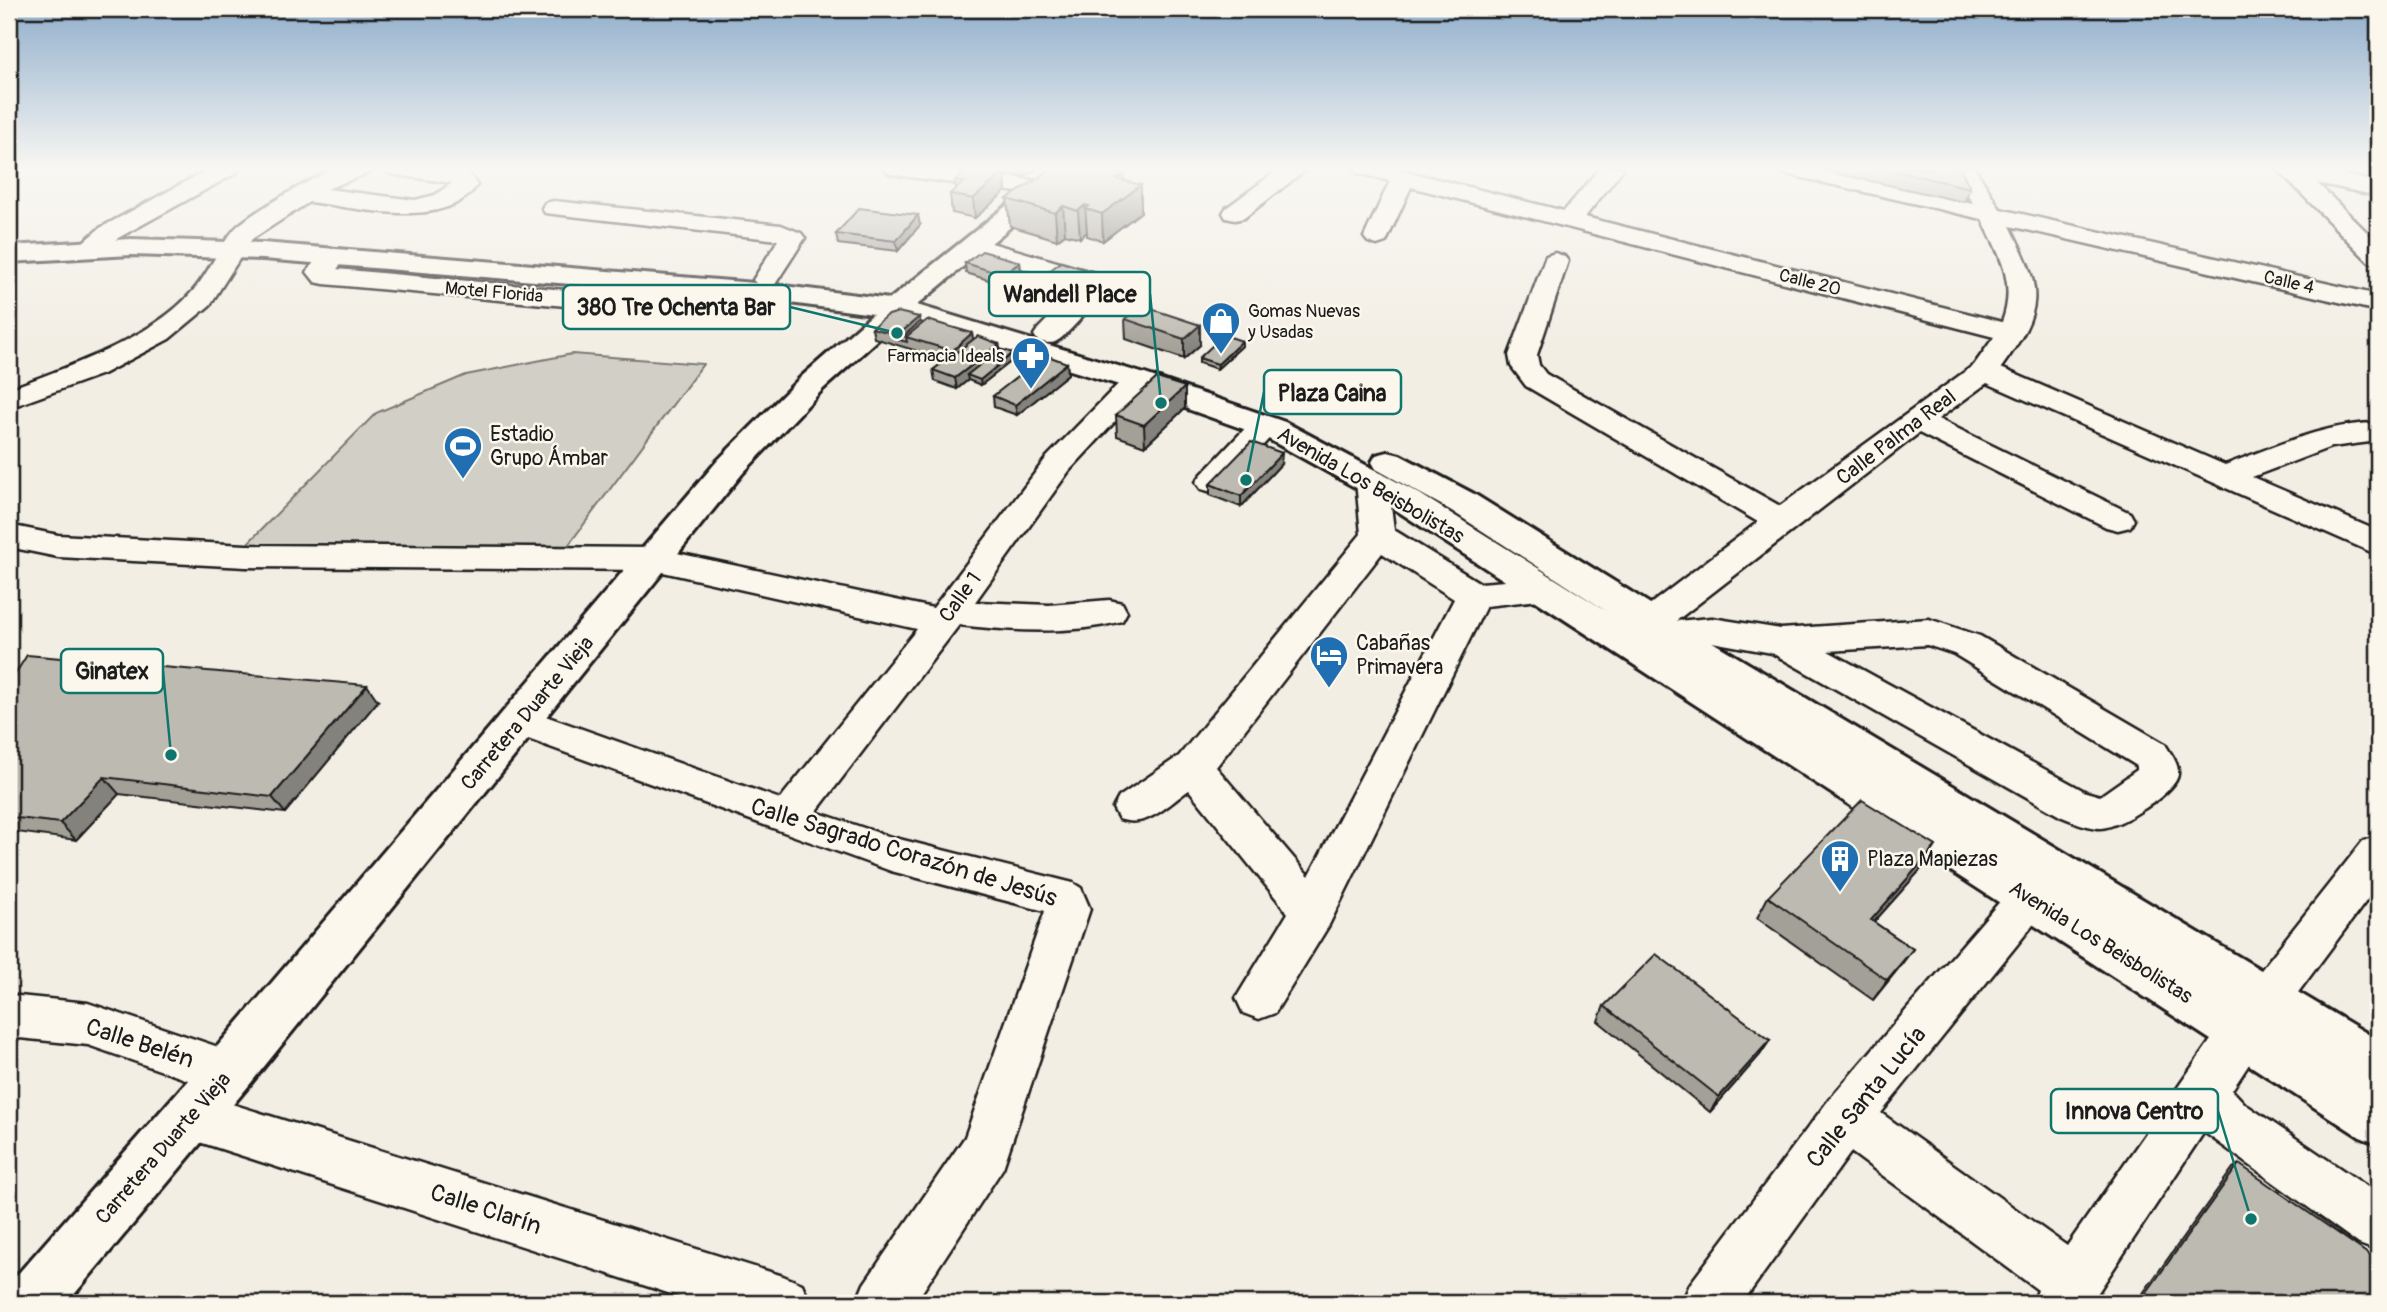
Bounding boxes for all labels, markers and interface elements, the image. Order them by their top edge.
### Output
street label: Calle 20 [1776,264,1843,301]
street label: Calle 4 [2261,266,2317,300]
callout: Wandell Place [989,272,1150,316]
street label: Motel Florida [444,277,544,308]
text: Wandell Place [1003,280,1137,309]
callout: 380 Tre Ochenta Bar [563,285,790,329]
text: 380 Tre Ochenta Bar [577,293,776,322]
shop icon: Gomas Nuevas y Usadas [1200,300,1242,355]
place label: Gomas Nuevas y Usadas [1247,300,1360,344]
pharmacy icon: Farmacia Ideals [1010,335,1052,390]
place label: Farmacia Ideals [887,345,1004,368]
callout: Plaza Caina [1264,370,1401,414]
text: Plaza Caina [1278,379,1387,408]
street label: Calle Palma Real [1831,383,1962,491]
place label: Estadio Grupo Ámbar [490,421,609,472]
street label: Avenida Los Beisbolistas [1272,421,1470,550]
sports icon: Estadio Grupo Ámbar [442,425,484,480]
street label: Calle 1 [933,567,988,628]
place label: Cabañas Primavera [1356,630,1443,681]
street label: Carretera Duarte Vieja [455,631,600,796]
hotel icon: Cabañas Primavera [1308,634,1350,689]
callout: Ginatex [61,649,163,693]
text: Ginatex [75,657,149,686]
street label: Calle Sagrado Corazón de Jesús [747,792,1061,913]
building icon: Plaza Mapiezas [1819,838,1861,893]
place label: Plaza Mapiezas [1867,846,1998,873]
street label: Avenida Los Beisbolistas [2004,875,2198,1010]
street label: Calle Belén [82,1012,198,1075]
street label: Calle Santa Lucía [1800,1021,1932,1174]
street label: Carretera Duarte Vieja [90,1066,237,1230]
callout: Innova Centro [2051,1089,2218,1133]
text: Innova Centro [2065,1097,2204,1126]
street label: Calle Clarín [427,1178,545,1241]

